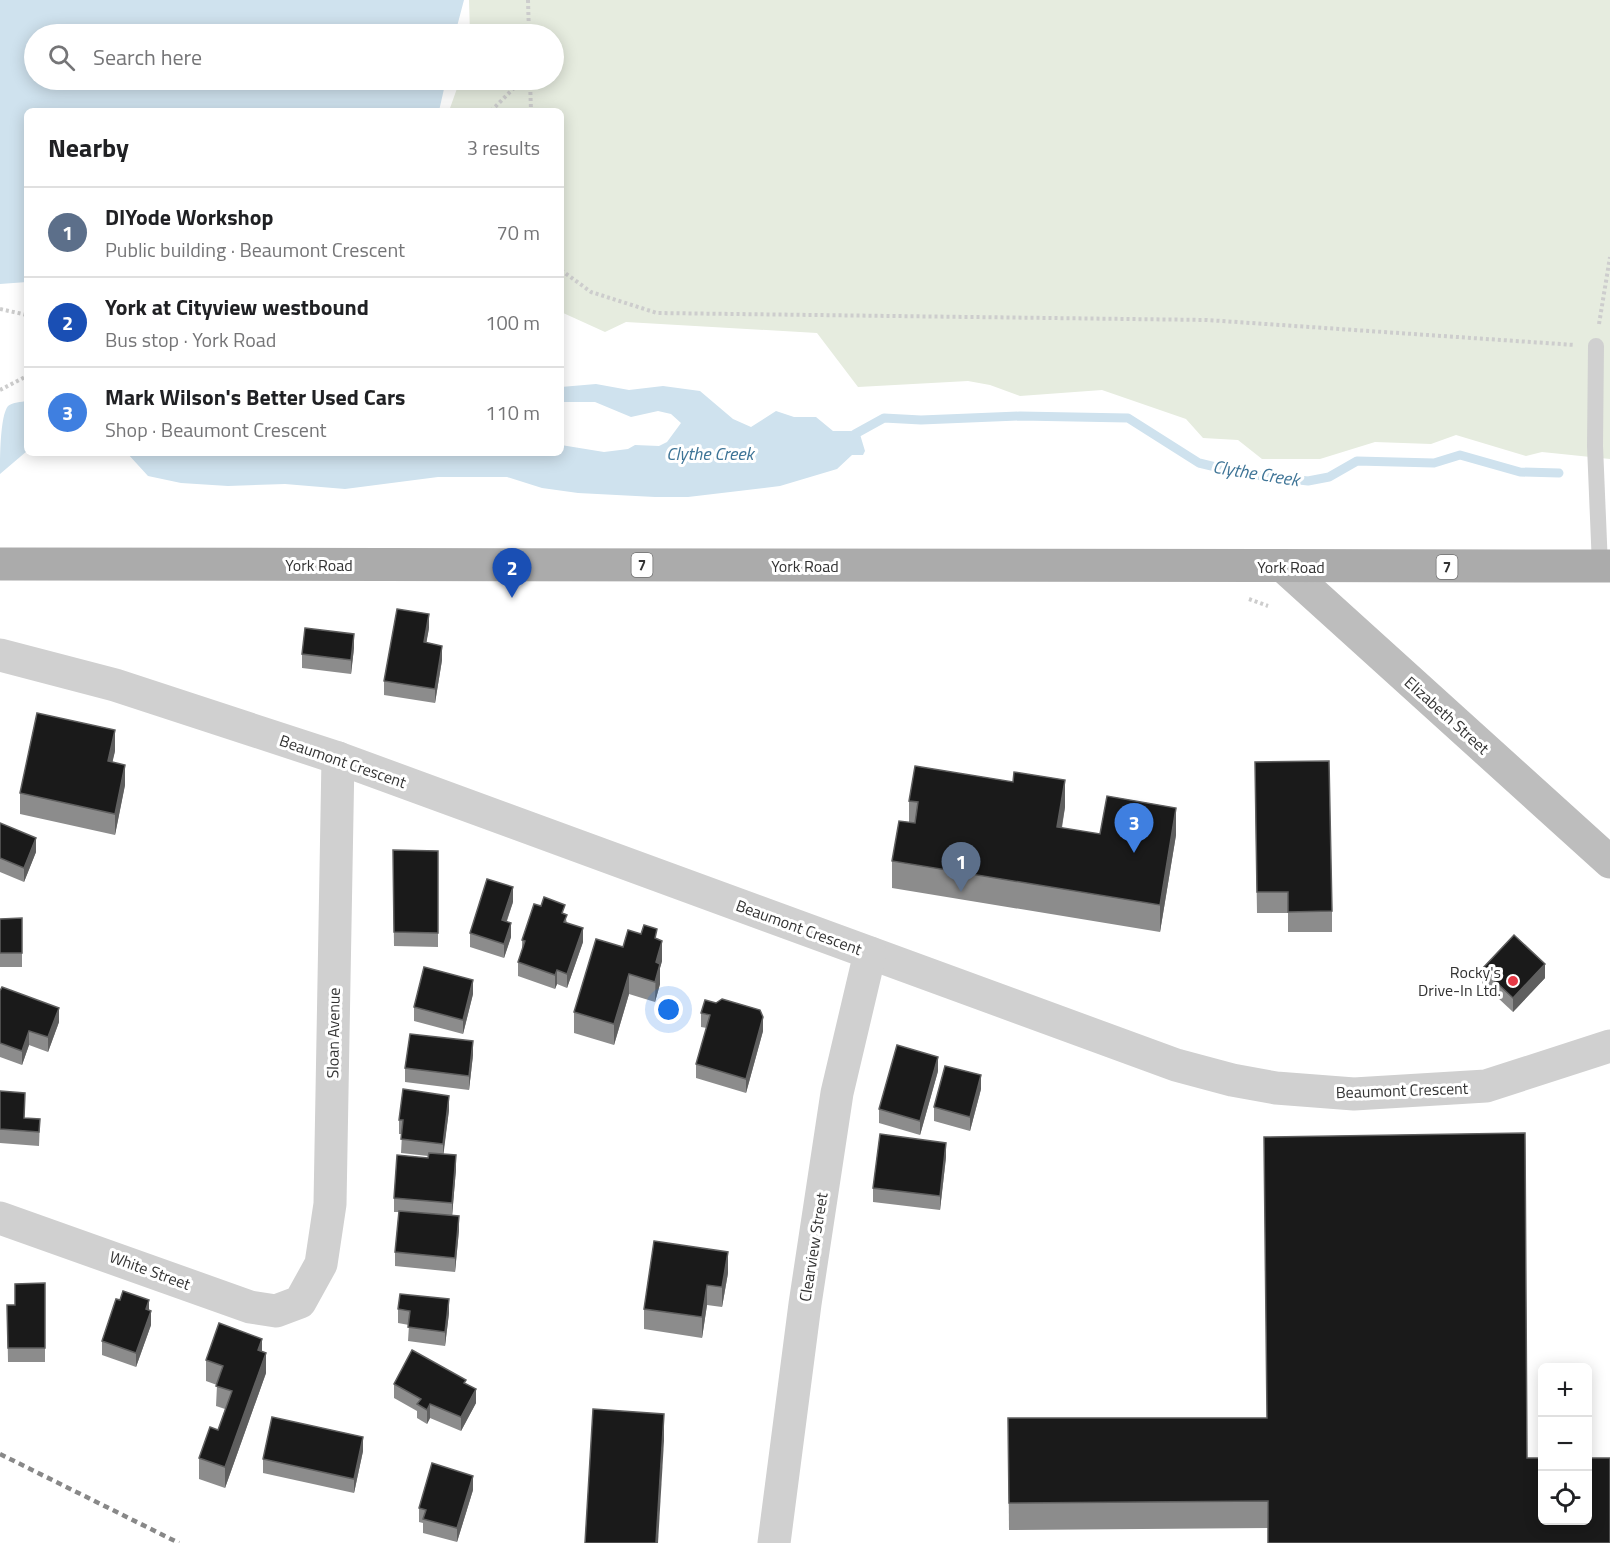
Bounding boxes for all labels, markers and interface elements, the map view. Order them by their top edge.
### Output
search box [24,24,564,90]
text: Search here [93,40,202,74]
icon: search [45,41,78,74]
text: Nearby [48,128,129,167]
text: 3 results [467,132,540,163]
text: DIYode Workshop [105,200,273,234]
text: 1 [62,217,73,248]
text: 70 m [496,217,540,248]
text: Public building · Beaumont Crescent [105,234,405,265]
text: York at Cityview westbound [105,290,369,324]
text: 2 [62,307,73,338]
text: 100 m [485,307,540,338]
text: Bus stop · York Road [105,324,276,355]
text: Mark Wilson's Better Used Cars [105,380,406,414]
text: 3 [62,397,73,428]
text: 110 m [485,397,540,428]
text: Shop · Beaumont Crescent [105,414,327,445]
water label: Clythe Creek [666,440,756,467]
water label: Clythe Creek [1211,453,1303,493]
pin: 2 [492,548,532,598]
street label: York Road [285,553,353,577]
road number: 7 [632,553,652,577]
street label: York Road [771,554,839,578]
street label: York Road [1257,555,1325,579]
road number: 7 [1436,555,1458,579]
street label: Elizabeth Street [1399,670,1495,760]
street label: Beaumont Crescent [276,728,410,794]
pin: 3 [1114,804,1154,853]
pin: 1 [942,842,980,892]
street label: Beaumont Crescent [733,893,866,961]
place label: Rocky's Drive-In Ltd. [1418,960,1501,1002]
marker: Rocky's Drive-In Ltd. [1506,974,1520,988]
street label: Sloan Avenue [320,987,346,1079]
your location [654,995,683,1024]
street label: Beaumont Crescent [1335,1076,1469,1104]
street label: Clearview Street [793,1190,834,1303]
street label: White Street [106,1244,194,1296]
map controls [1538,1363,1592,1525]
button: + [1538,1363,1592,1417]
button: − [1538,1417,1592,1471]
button: locate [1538,1471,1592,1525]

